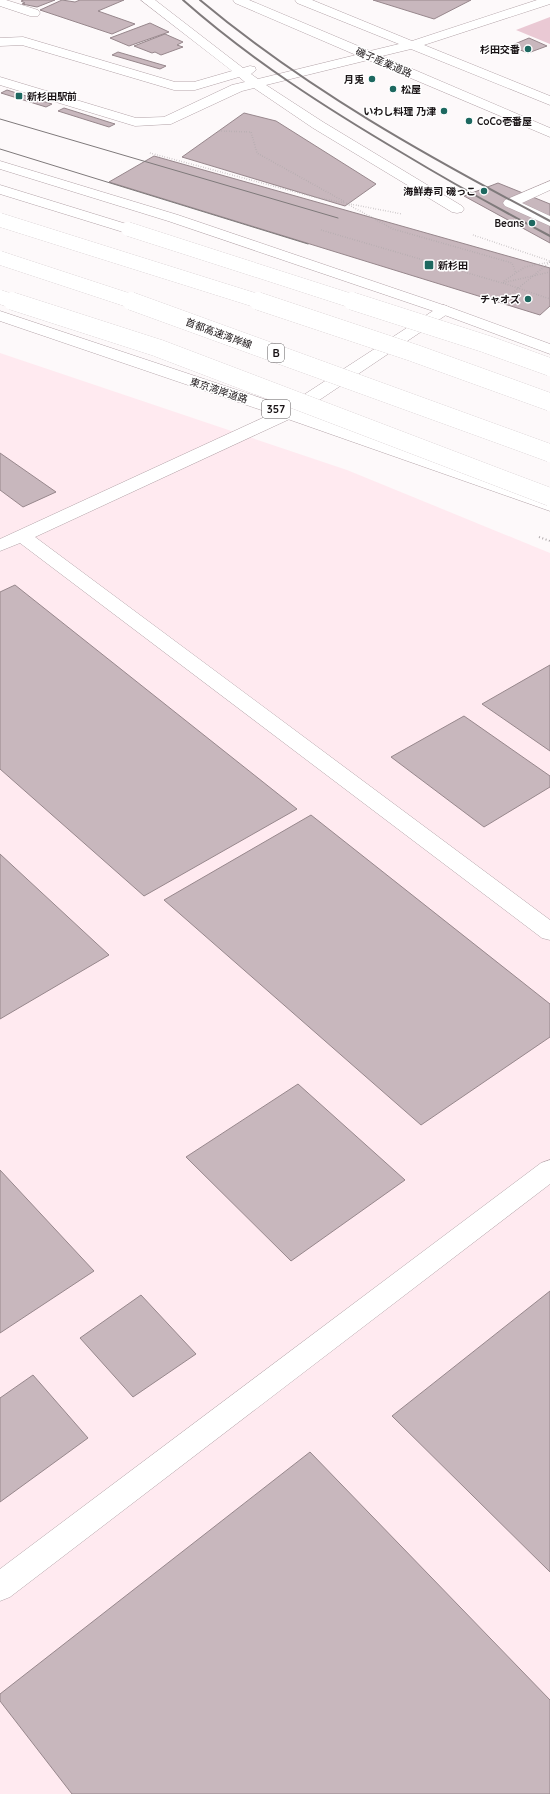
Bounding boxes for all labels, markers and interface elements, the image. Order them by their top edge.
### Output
place label: 杉田交番 [480,43,520,56]
marker: 杉田交番 [523,44,533,54]
street label: 磯子産業道路 [354,45,414,80]
place label: 月兎 [344,73,365,86]
marker: 月兎 [367,74,377,84]
place label: 松屋 [401,83,421,96]
marker: 松屋 [388,84,398,94]
place label: 新杉田駅前 [27,90,77,103]
marker: 新杉田駅前 [14,91,24,101]
place label: いわし料理 乃津 [363,105,436,118]
marker: いわし料理 乃津 [439,106,449,116]
place label: CoCo壱番屋 [477,115,532,128]
marker: CoCo壱番屋 [464,116,474,126]
place label: 海鮮寿司 磯っこ [403,185,476,198]
marker: 海鮮寿司 磯っこ [479,186,489,196]
place label: Beans [494,217,524,230]
marker: Beans [527,218,537,228]
marker: 新杉田 [423,259,435,271]
place label: 新杉田 [438,259,468,272]
place label: チャオズ [480,293,520,306]
marker: チャオズ [523,294,533,304]
street label: 首都高速湾岸線 [184,315,254,352]
road number: B [268,344,284,362]
street label: 東京湾岸道路 [188,375,249,406]
road number: 357 [262,400,290,418]

